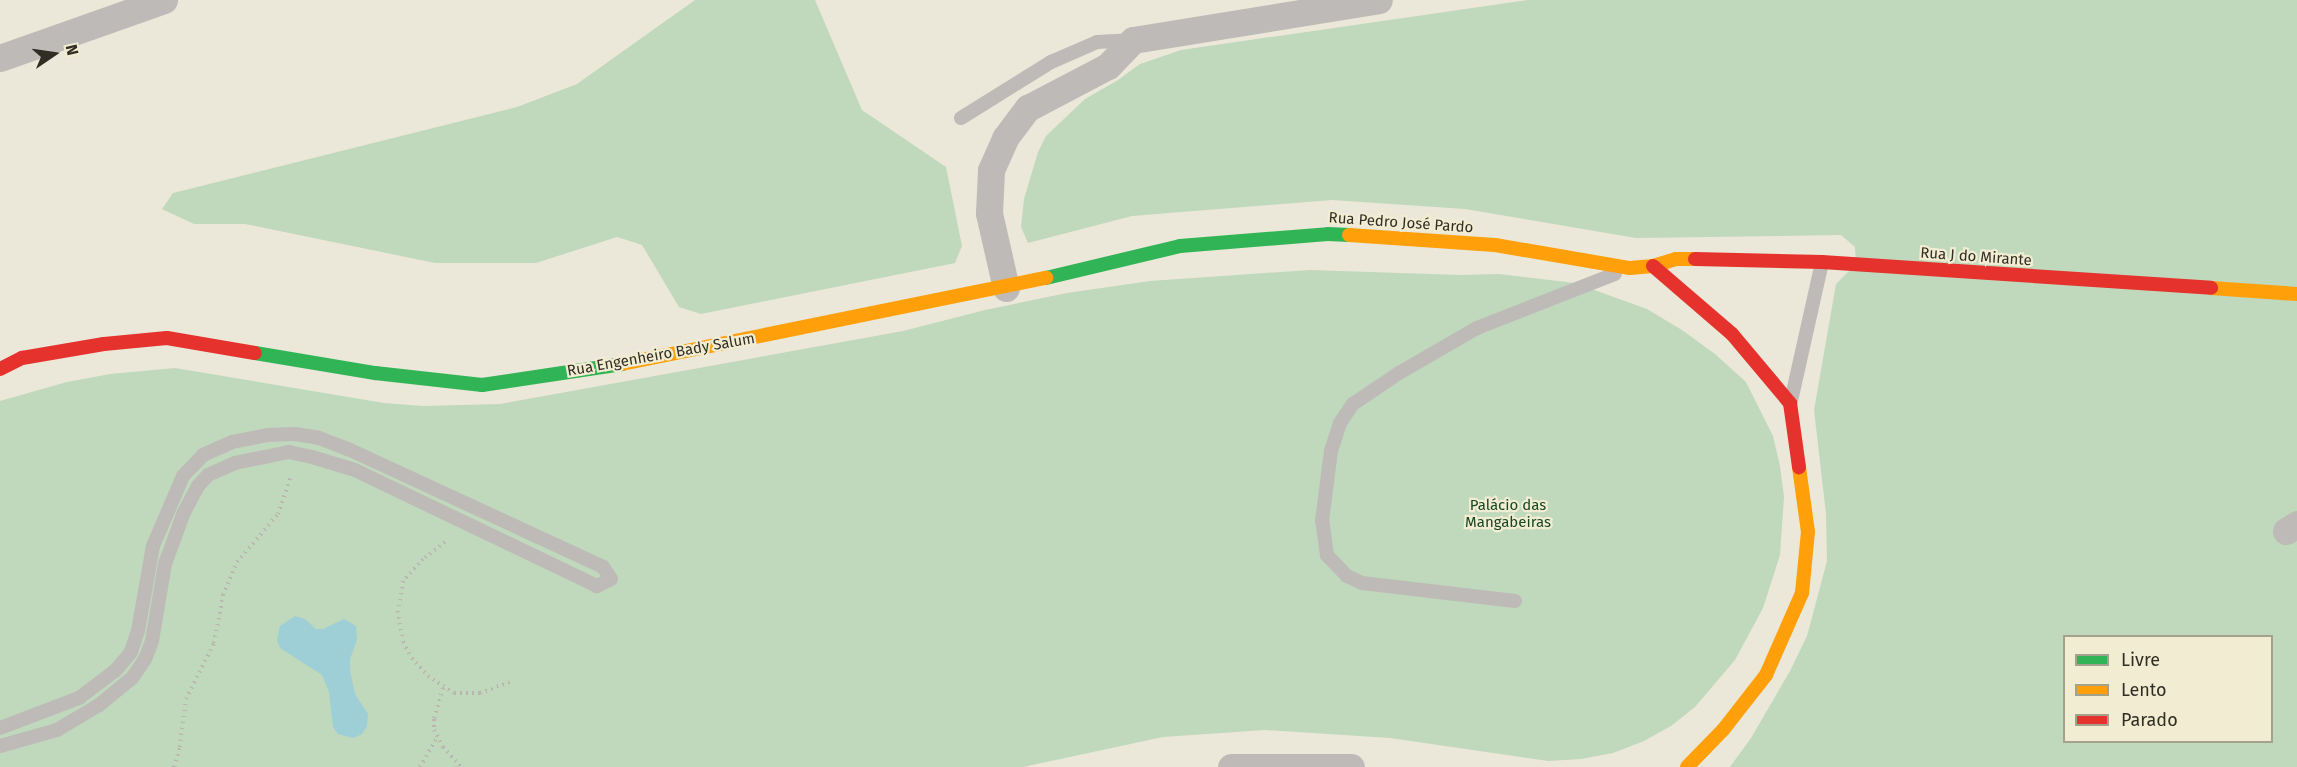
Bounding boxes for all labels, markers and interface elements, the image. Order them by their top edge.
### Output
north arrow [24,24,84,84]
text: N [62,43,82,57]
street label: Rua Pedro José Pardo [1328,209,1474,237]
street label: Rua J do Mirante [1920,244,2032,270]
street label: Rua Engenheiro Bady Salum [566,330,756,380]
park label: Palácio das Mangabeiras [1465,496,1551,531]
legend [2063,635,2273,743]
text: Livre [2121,649,2160,671]
text: Lento [2121,679,2167,701]
text: Parado [2121,709,2178,731]

